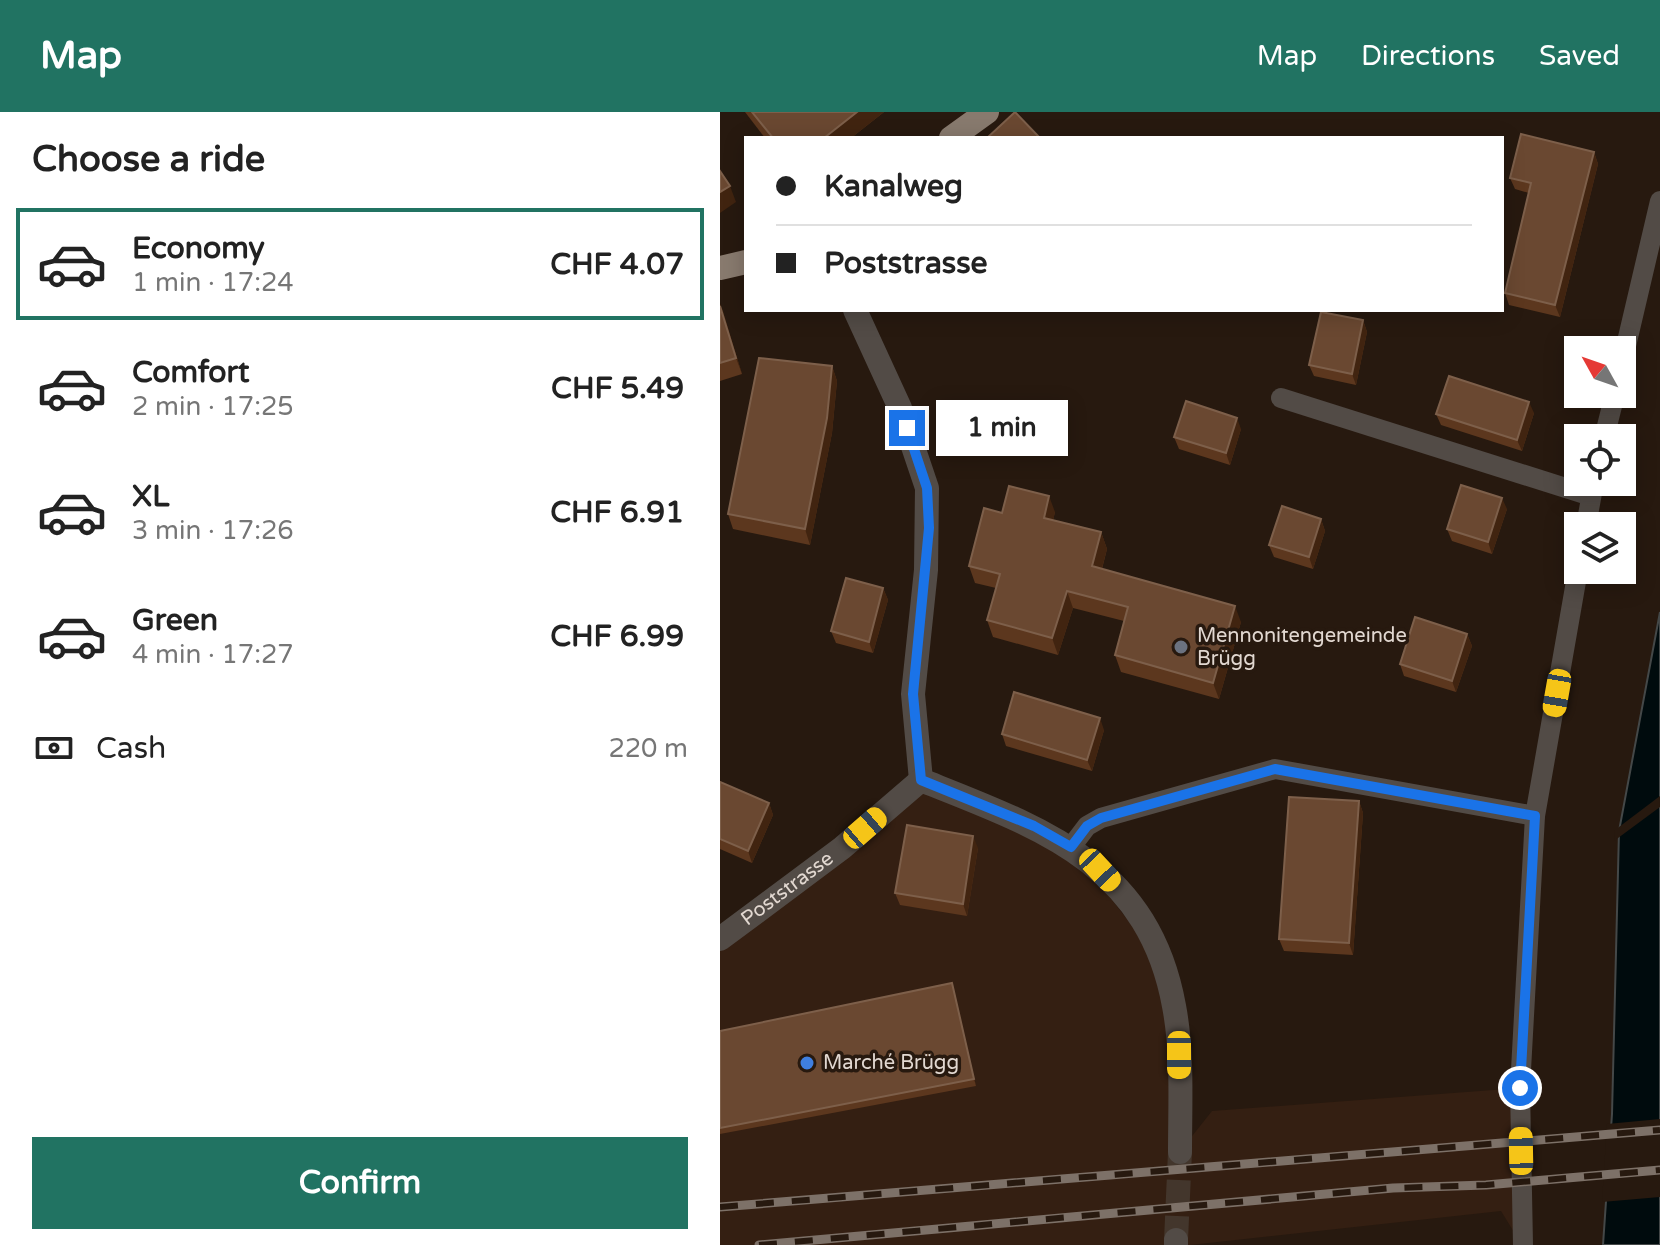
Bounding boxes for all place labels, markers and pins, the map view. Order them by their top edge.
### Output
place label: Mennonitengemeinde Brügg [1197,624,1407,671]
marker: Mennonitengemeinde Brügg [1172,638,1190,656]
place label: Marché Brügg [823,1051,959,1075]
marker: Marché Brügg [798,1054,816,1072]

